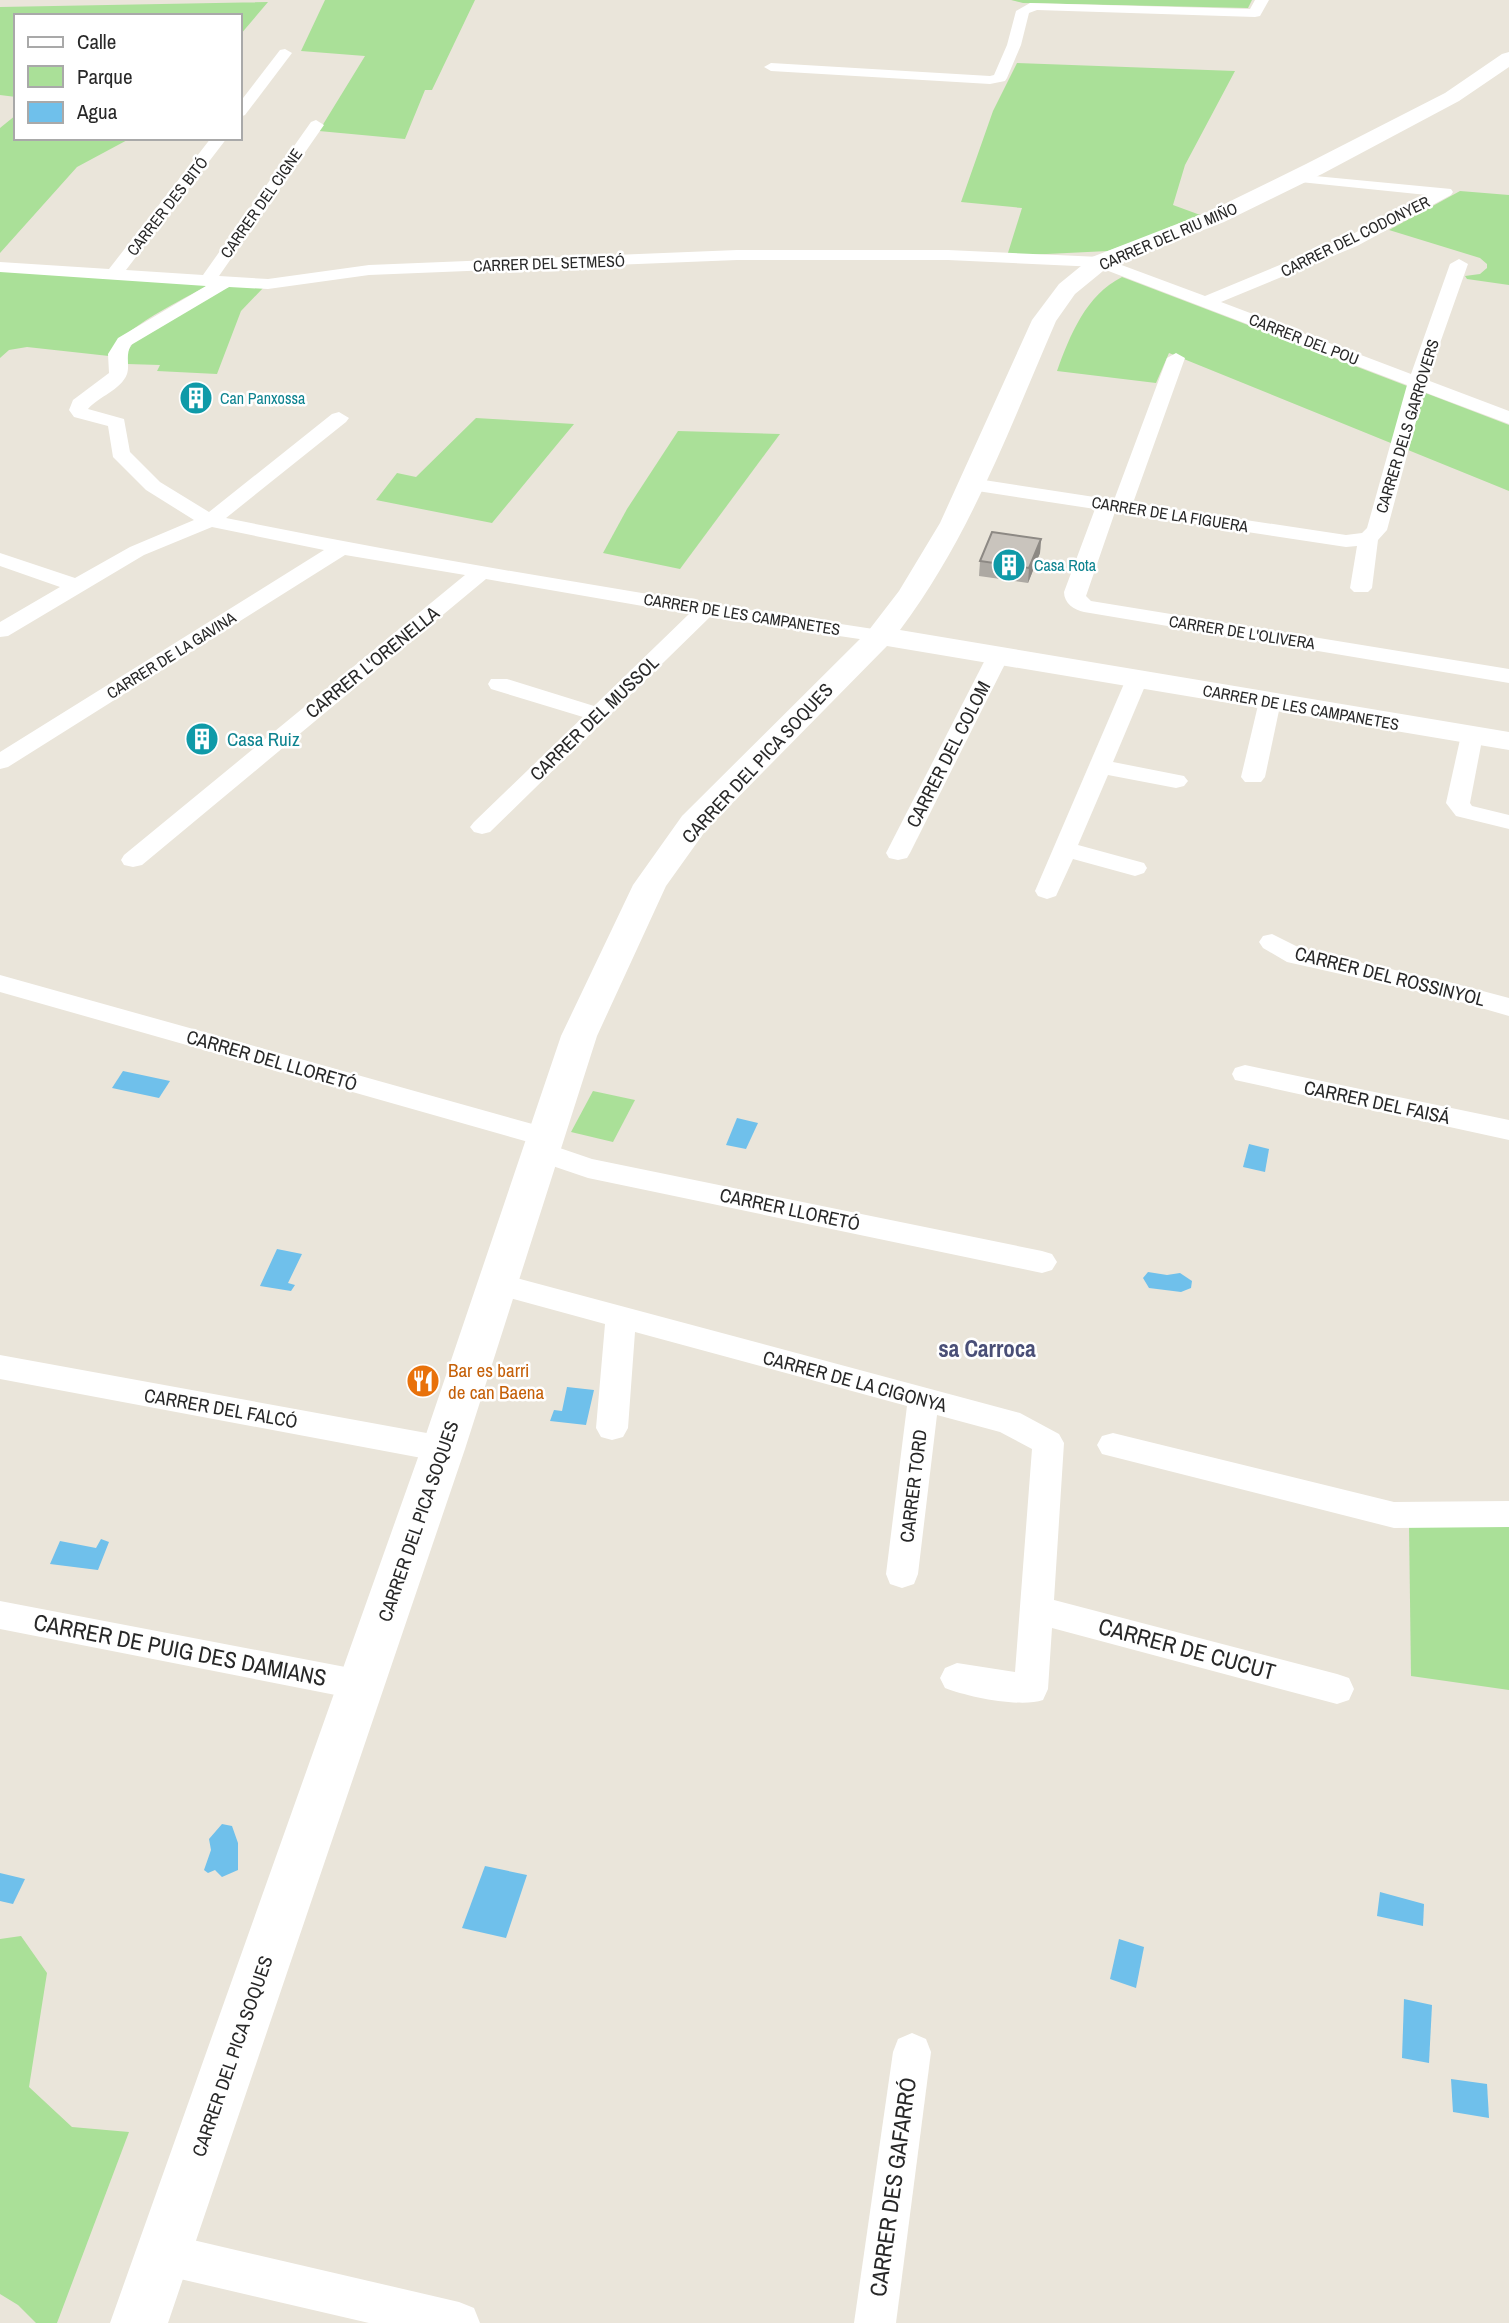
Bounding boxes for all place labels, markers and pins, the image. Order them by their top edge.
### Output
building icon: Can Panxossa [177,379,215,417]
place label: Can Panxossa [220,387,306,409]
building icon: Casa Rota [990,546,1028,584]
place label: Casa Rota [1034,554,1097,576]
building icon: Casa Ruiz [183,720,221,758]
place label: Casa Ruiz [227,726,300,752]
place label: Bar es barri de can Baena [448,1357,544,1405]
restaurant icon: Bar es barri de can Baena [404,1362,442,1400]

